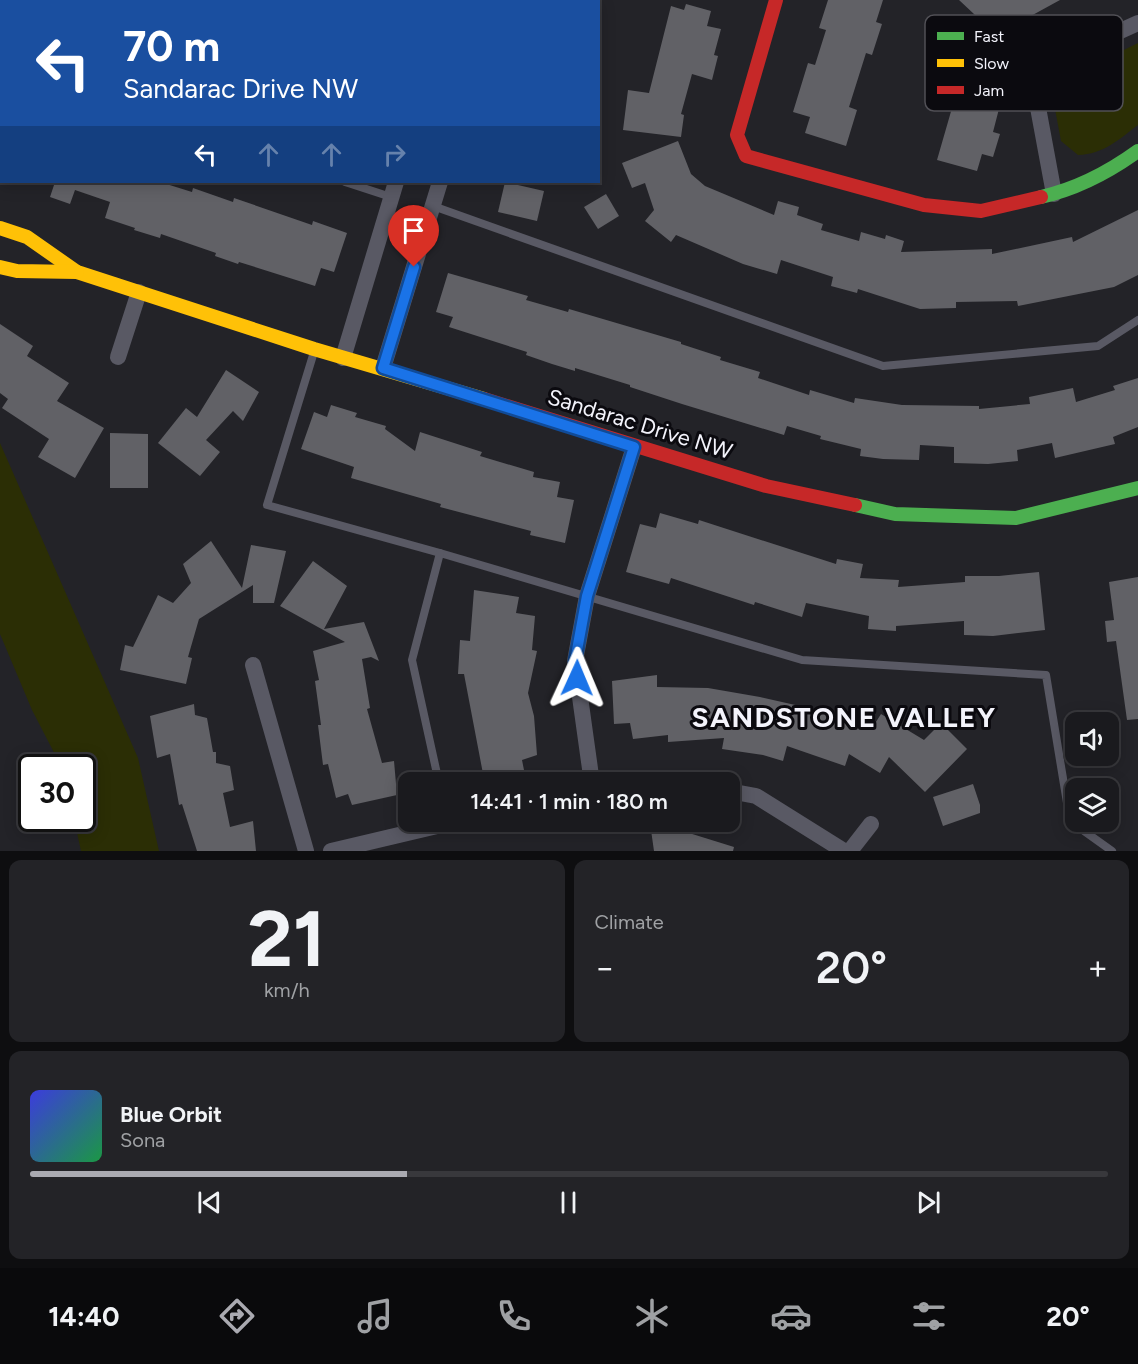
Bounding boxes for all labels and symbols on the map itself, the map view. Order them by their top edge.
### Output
legend [925,15,1123,111]
text: Fast [974,27,1004,46]
text: Slow [974,54,1009,73]
text: Jam [974,81,1004,100]
pin [388,205,439,267]
street label: Sandarac Drive NW [544,383,736,465]
position arrow [545,646,609,710]
district label: SANDSTONE VALLEY [691,700,997,734]
speed limit sign: 30 [18,754,96,832]

